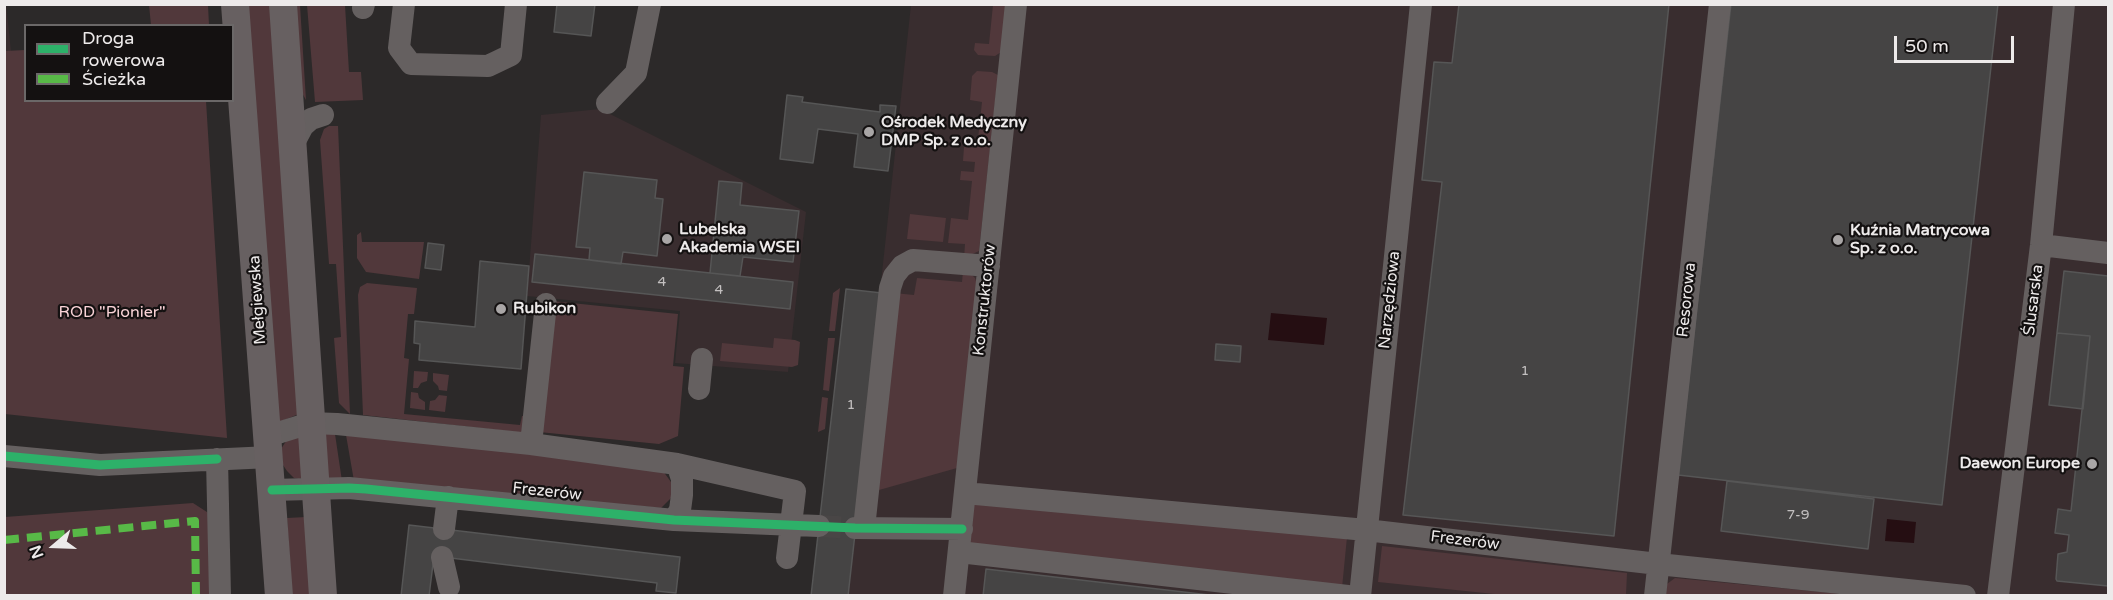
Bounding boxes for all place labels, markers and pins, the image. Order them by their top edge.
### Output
place label: Ośrodek Medyczny DMP Sp. z o.o. [881,113,1027,151]
marker: Ośrodek Medyczny DMP Sp. z o.o. [862,125,876,139]
place label: Lubelska Akademia WSEI [679,220,800,258]
place label: Kuźnia Matrycowa Sp. z o.o. [1850,221,1990,259]
marker: Lubelska Akademia WSEI [660,232,674,246]
marker: Kuźnia Matrycowa Sp. z o.o. [1831,233,1845,247]
place label: Rubikon [513,299,576,319]
marker: Rubikon [494,302,508,316]
place label: Daewon Europe [1959,454,2080,474]
marker: Daewon Europe [2085,457,2099,471]

